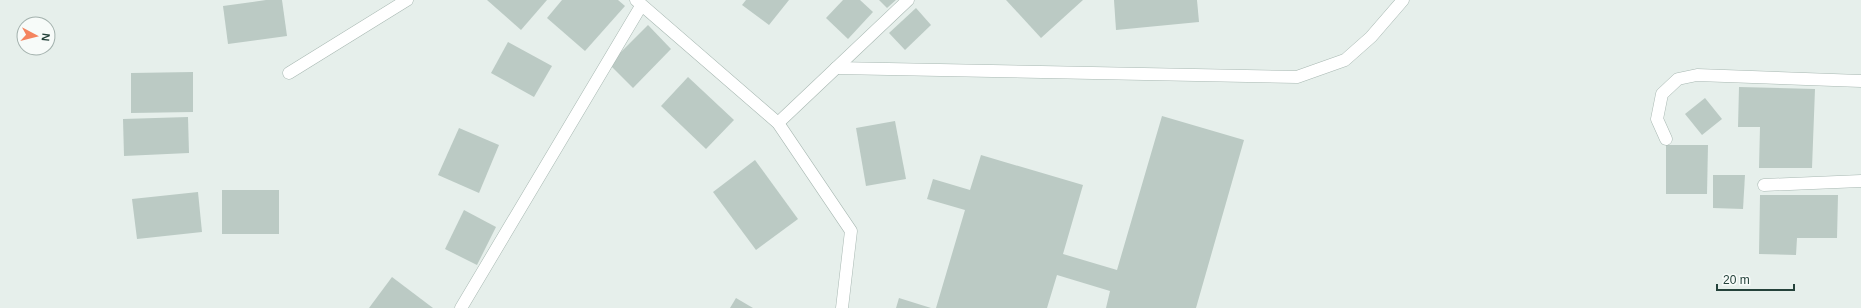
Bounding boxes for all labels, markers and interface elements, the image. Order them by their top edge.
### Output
north arrow [16,16,56,56]
text: N [39,33,52,42]
scale bar [1717,266,1794,292]
text: 20 m [1723,273,1750,287]

